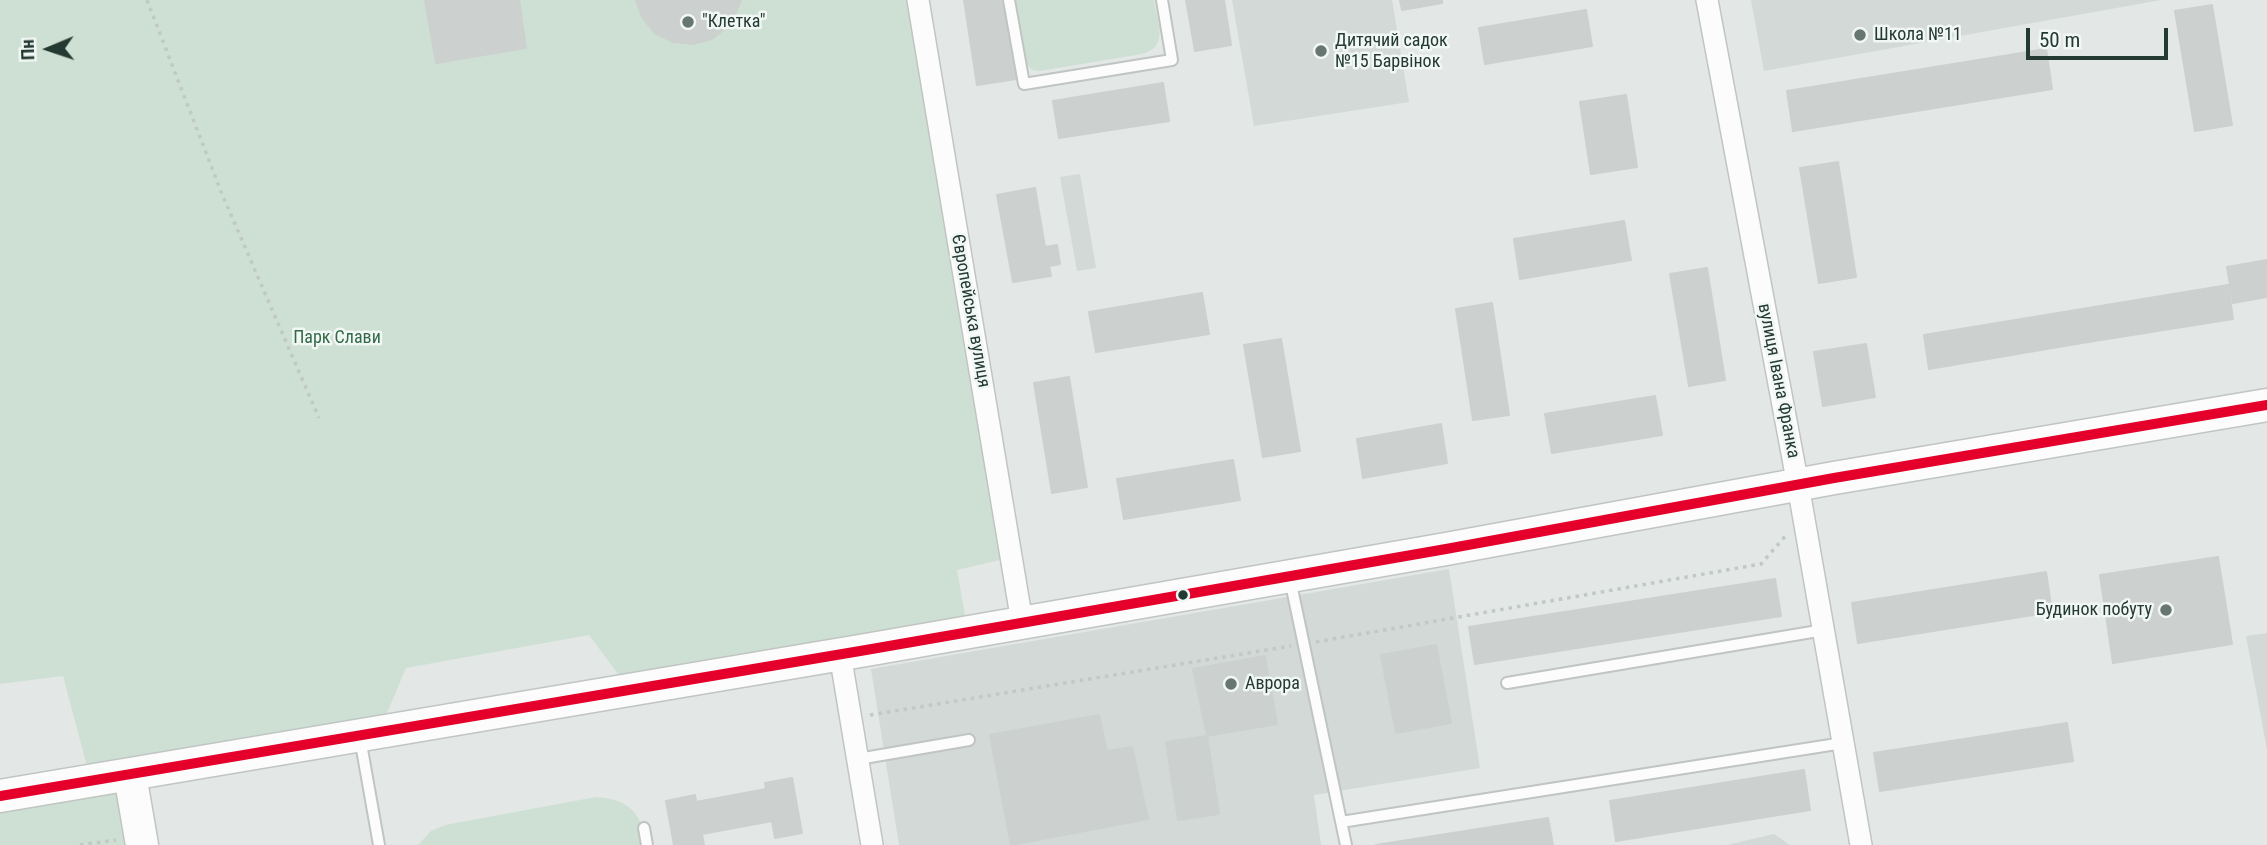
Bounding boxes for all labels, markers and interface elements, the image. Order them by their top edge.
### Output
place label: "Клетка" [702,11,765,33]
north arrow [14,14,84,84]
marker: "Клетка" [680,14,696,30]
scale bar [2029,14,2171,58]
place label: Школа №11 [1874,24,1962,46]
marker: Школа №11 [1852,27,1868,43]
text: 50 m [2039,28,2080,52]
place label: Дитячий садок №15 Барвінок [1335,30,1448,72]
text: Пн [16,39,39,61]
marker: Дитячий садок №15 Барвінок [1313,43,1329,59]
street label: Європейська вулиця [946,233,994,389]
street label: вулиця Івана Франка [1752,302,1804,460]
park label: Парк Слави [293,327,381,349]
unlabelled marker [1176,588,1190,602]
place label: Будинок побуту [2036,599,2152,621]
marker: Будинок побуту [2158,602,2174,618]
place label: Аврора [1245,673,1300,695]
marker: Аврора [1223,676,1239,692]

